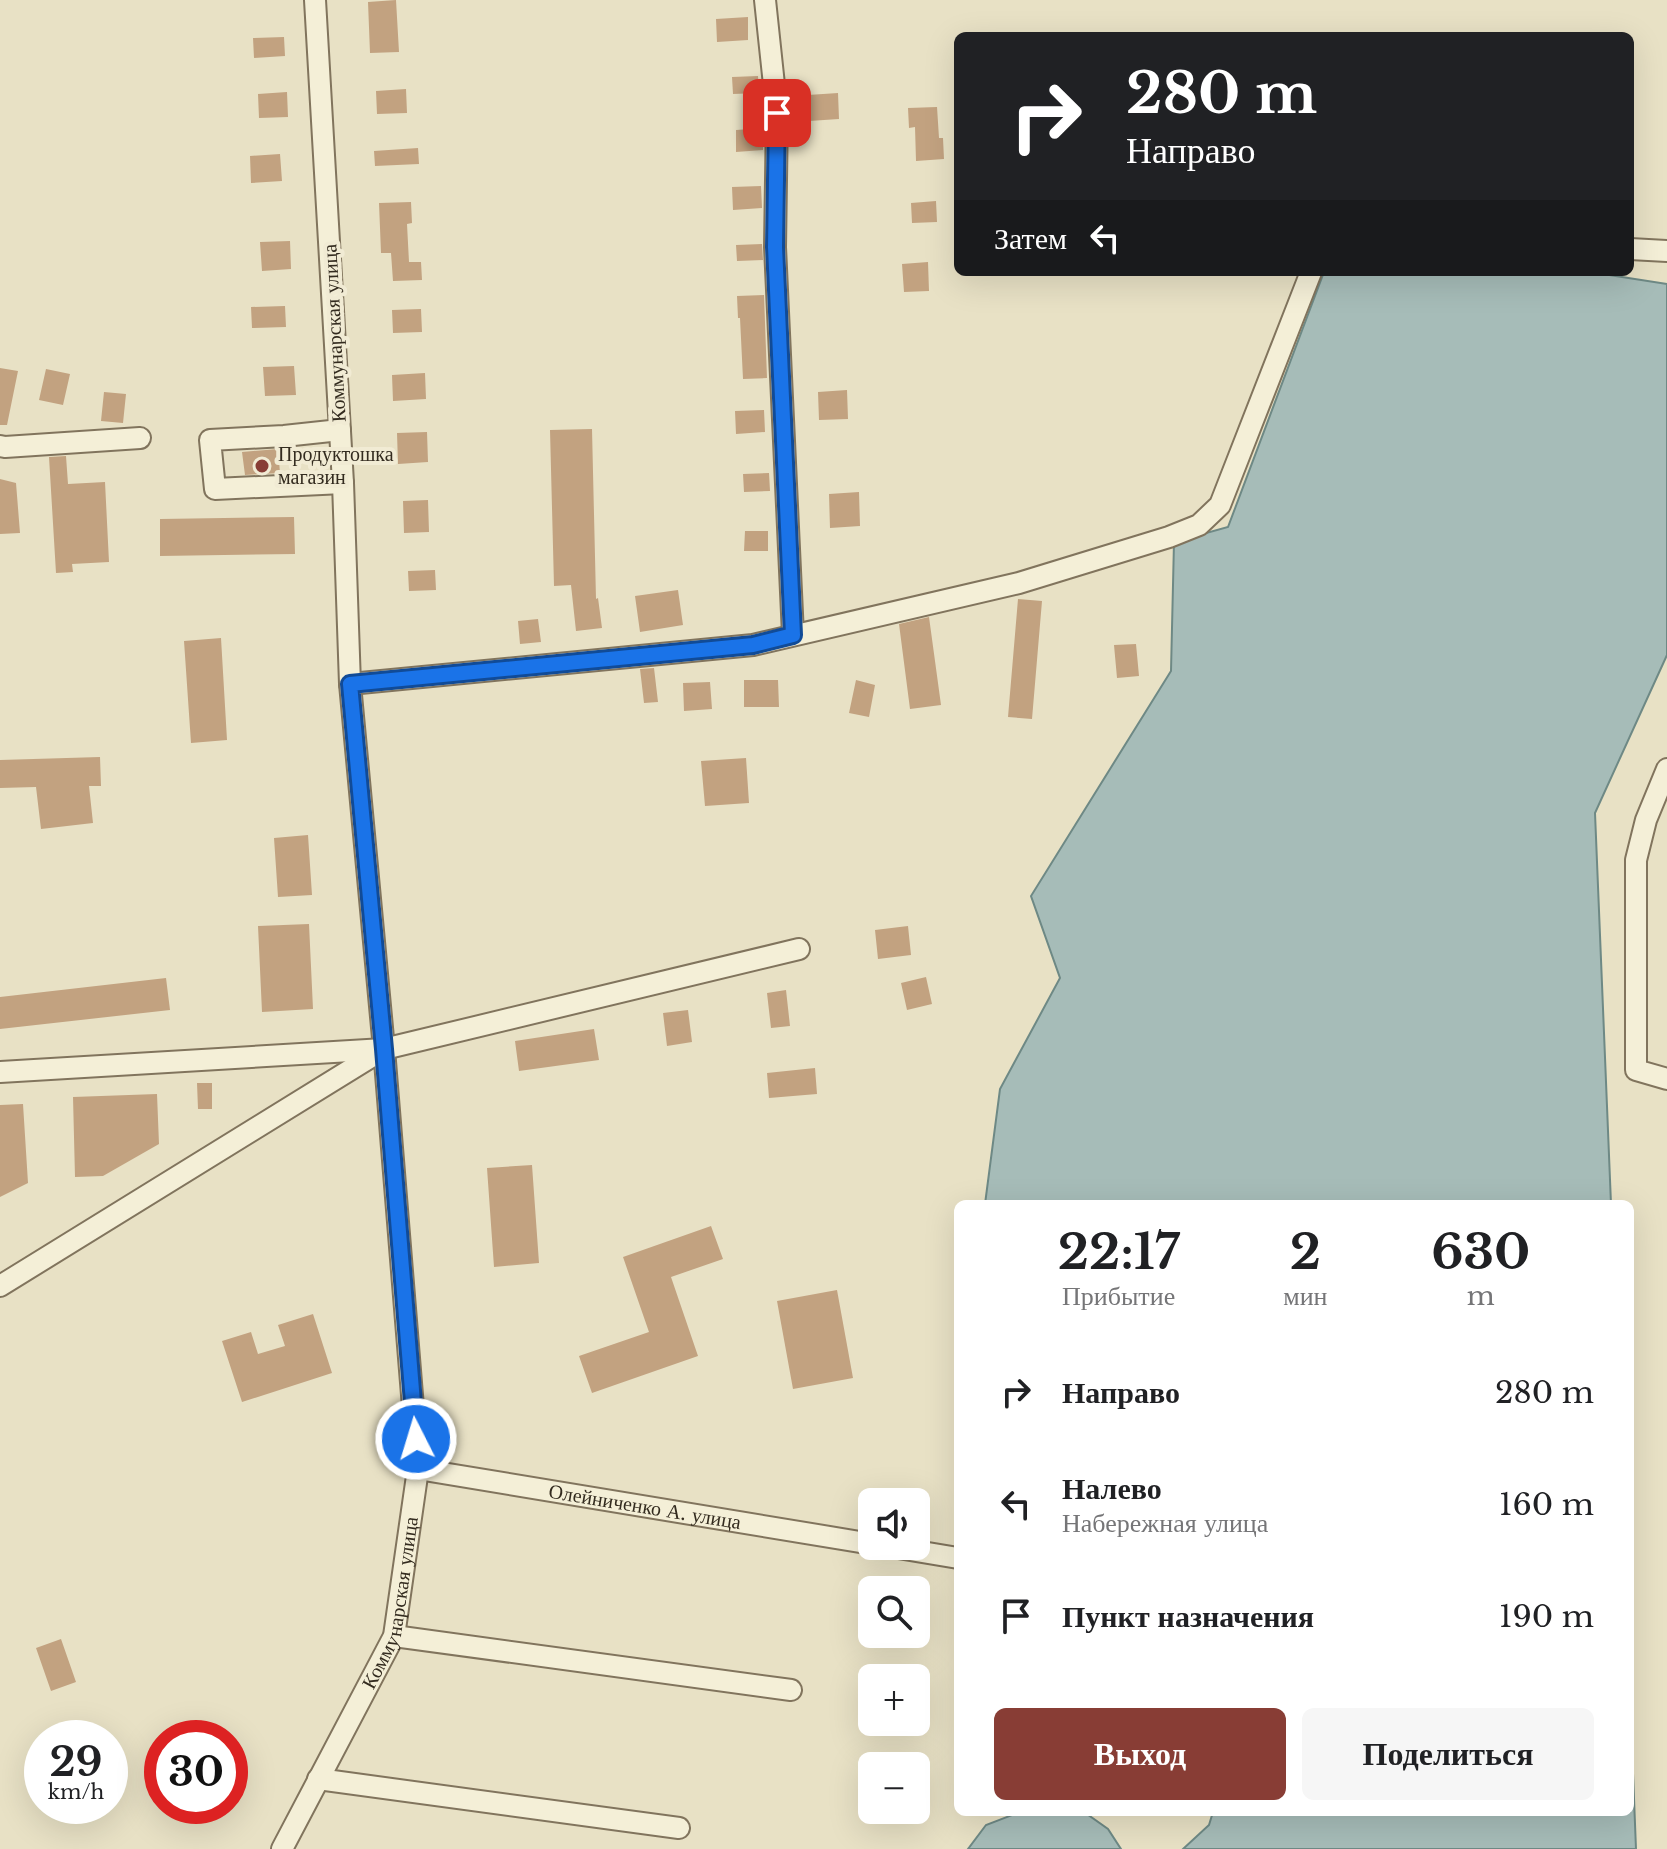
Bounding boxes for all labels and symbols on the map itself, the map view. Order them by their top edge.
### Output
pin [743,79,811,147]
street label: Коммунарская улица [317,243,351,423]
place label: Продуктошка магазин [278,442,394,489]
marker: Продуктошка магазин [253,457,271,475]
position arrow [374,1397,458,1481]
street label: Олейниченко А. улица [547,1479,743,1534]
street label: Коммунарская улица [356,1515,423,1693]
speed limit sign: 30 [144,1720,248,1824]

